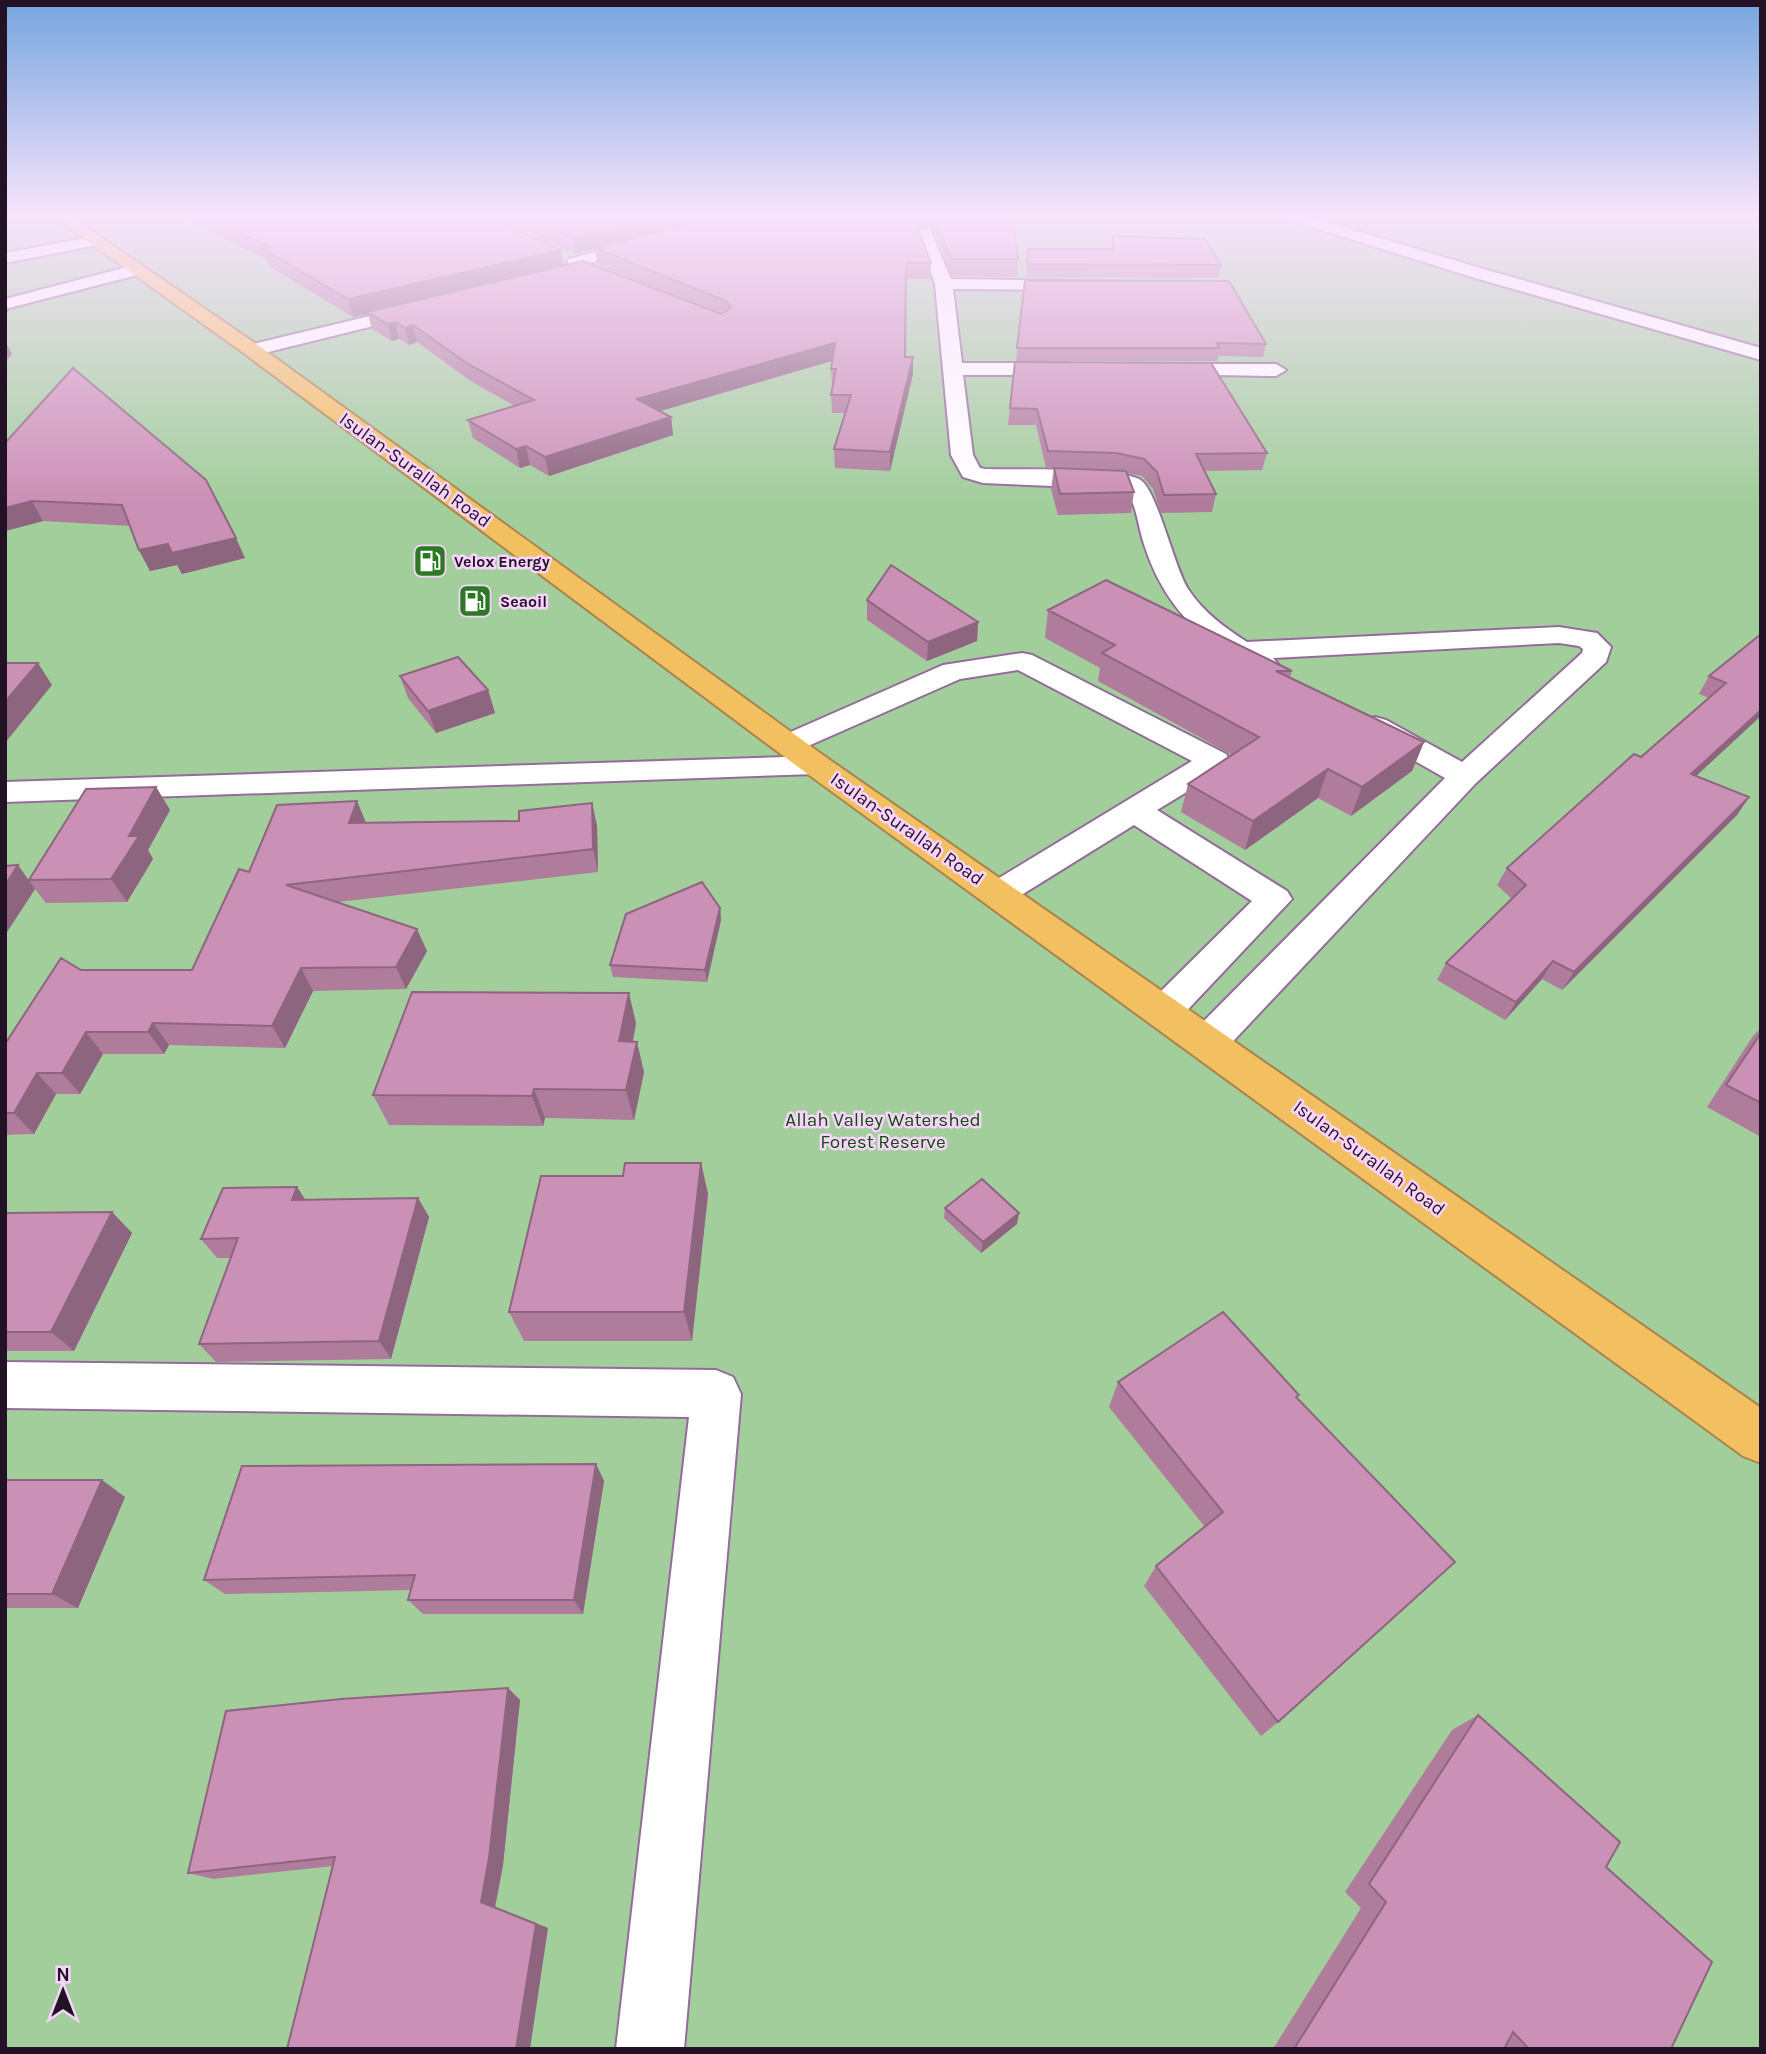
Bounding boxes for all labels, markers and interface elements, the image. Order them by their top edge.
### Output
street label: Isulan-Surallah Road [335,408,495,532]
fuel station icon: Velox Energy [411,542,449,580]
place label: Velox Energy [454,552,550,571]
fuel station icon: Seaoil [456,582,494,620]
place label: Seaoil [500,592,547,611]
street label: Isulan-Surallah Road [826,768,988,890]
street label: Isulan-Surallah Road [1289,1096,1449,1220]
park label: Allah Valley Watershed Forest Reserve [785,1109,981,1153]
north arrow [28,1956,98,2026]
text: N [56,1964,70,1986]

